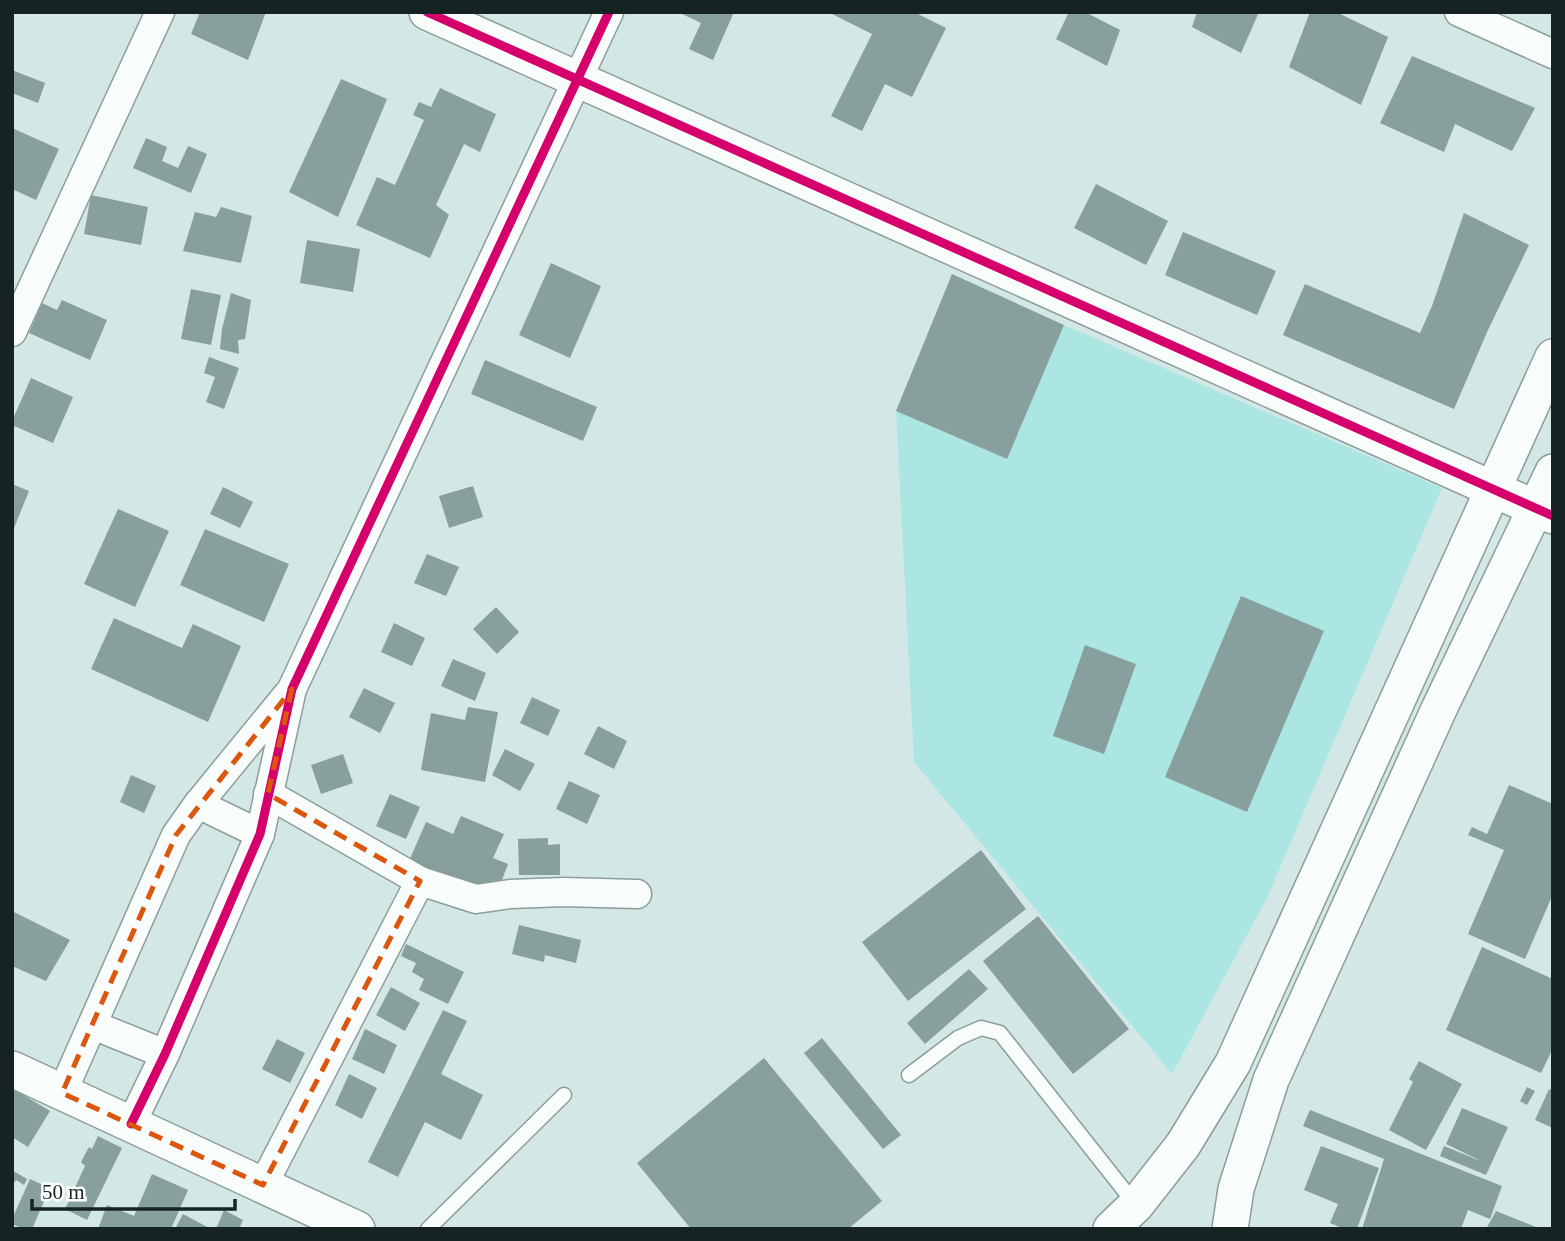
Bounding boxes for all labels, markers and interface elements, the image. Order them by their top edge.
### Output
scale bar [32,1168,234,1212]
text: 50 m [42,1180,85,1204]

